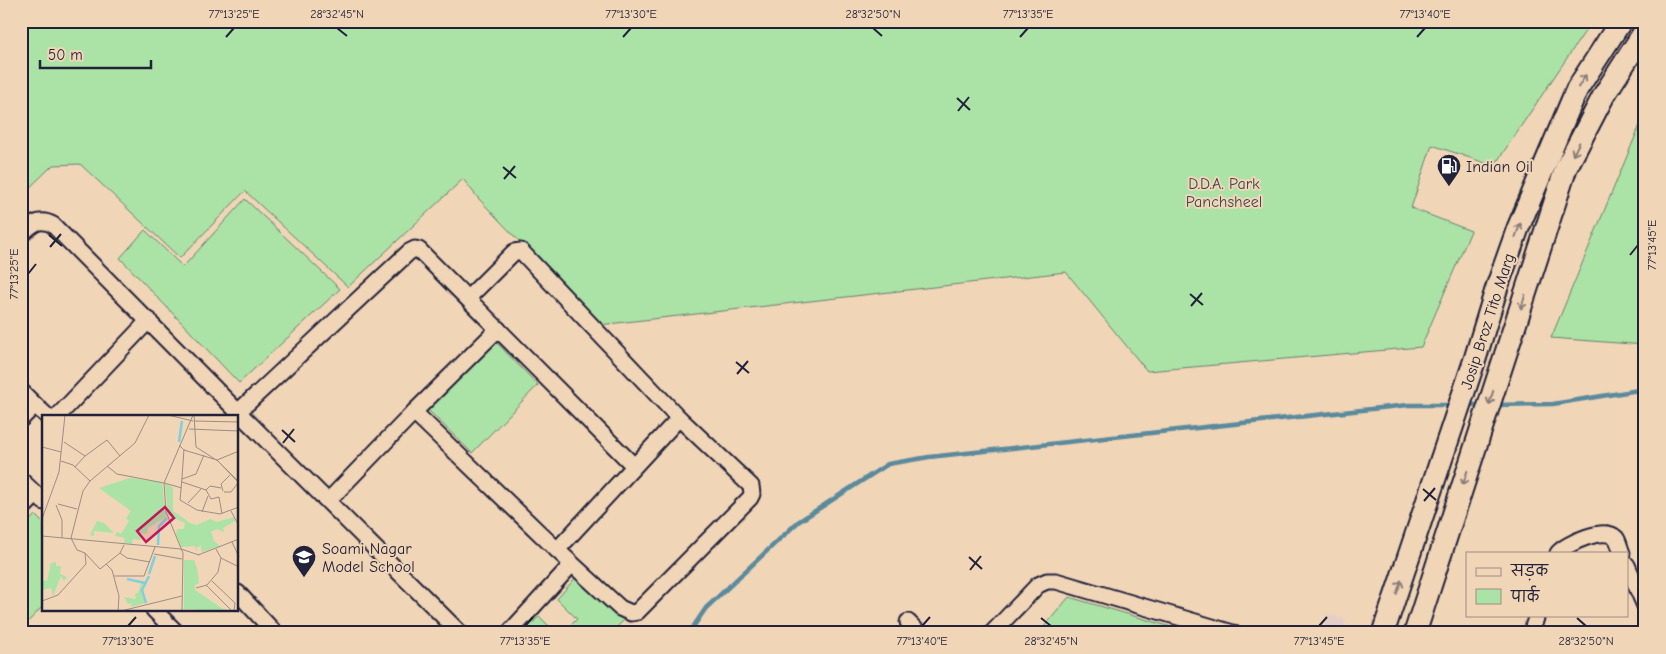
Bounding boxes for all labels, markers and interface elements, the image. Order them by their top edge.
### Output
text: 77°13'25"E [209,7,259,21]
text: 28°32'45"N [310,7,364,21]
text: 77°13'30"E [605,7,657,21]
text: 28°32'50"N [845,7,901,21]
text: 77°13'35"E [1003,7,1053,21]
text: 77°13'40"E [1399,7,1451,21]
scale bar [40,38,151,70]
text: 50 m [48,46,83,64]
one-way arrow [1577,74,1588,88]
one-way arrow [1571,141,1581,156]
fuel station icon: Indian Oil [1436,153,1462,187]
place label: Indian Oil [1466,158,1533,176]
park label: D.D.A. Park Panchsheel [1186,175,1262,211]
text: 77°13'45"E [1645,220,1659,270]
one-way arrow [1514,223,1523,238]
text: 77°13'25"E [7,249,21,299]
street label: Josip Broz Tito Marg [1457,251,1518,392]
one-way arrow [1518,294,1527,309]
one-way arrow [1486,390,1496,406]
inset map [42,415,239,612]
one-way arrow [1460,470,1470,486]
place label: Soami Nagar Model School [322,540,415,576]
school or university icon: Soami Nagar Model School [291,544,317,578]
legend [1466,552,1628,616]
text: सड़क [1510,562,1549,581]
one-way arrow [1394,579,1404,595]
text: पार्क [1510,585,1541,606]
text: 77°13'30"E [102,634,154,648]
text: 77°13'35"E [500,634,550,648]
text: 77°13'40"E [896,634,948,648]
text: 28°32'45"N [1024,634,1078,648]
text: 77°13'45"E [1294,634,1344,648]
text: 28°32'50"N [1558,634,1614,648]

